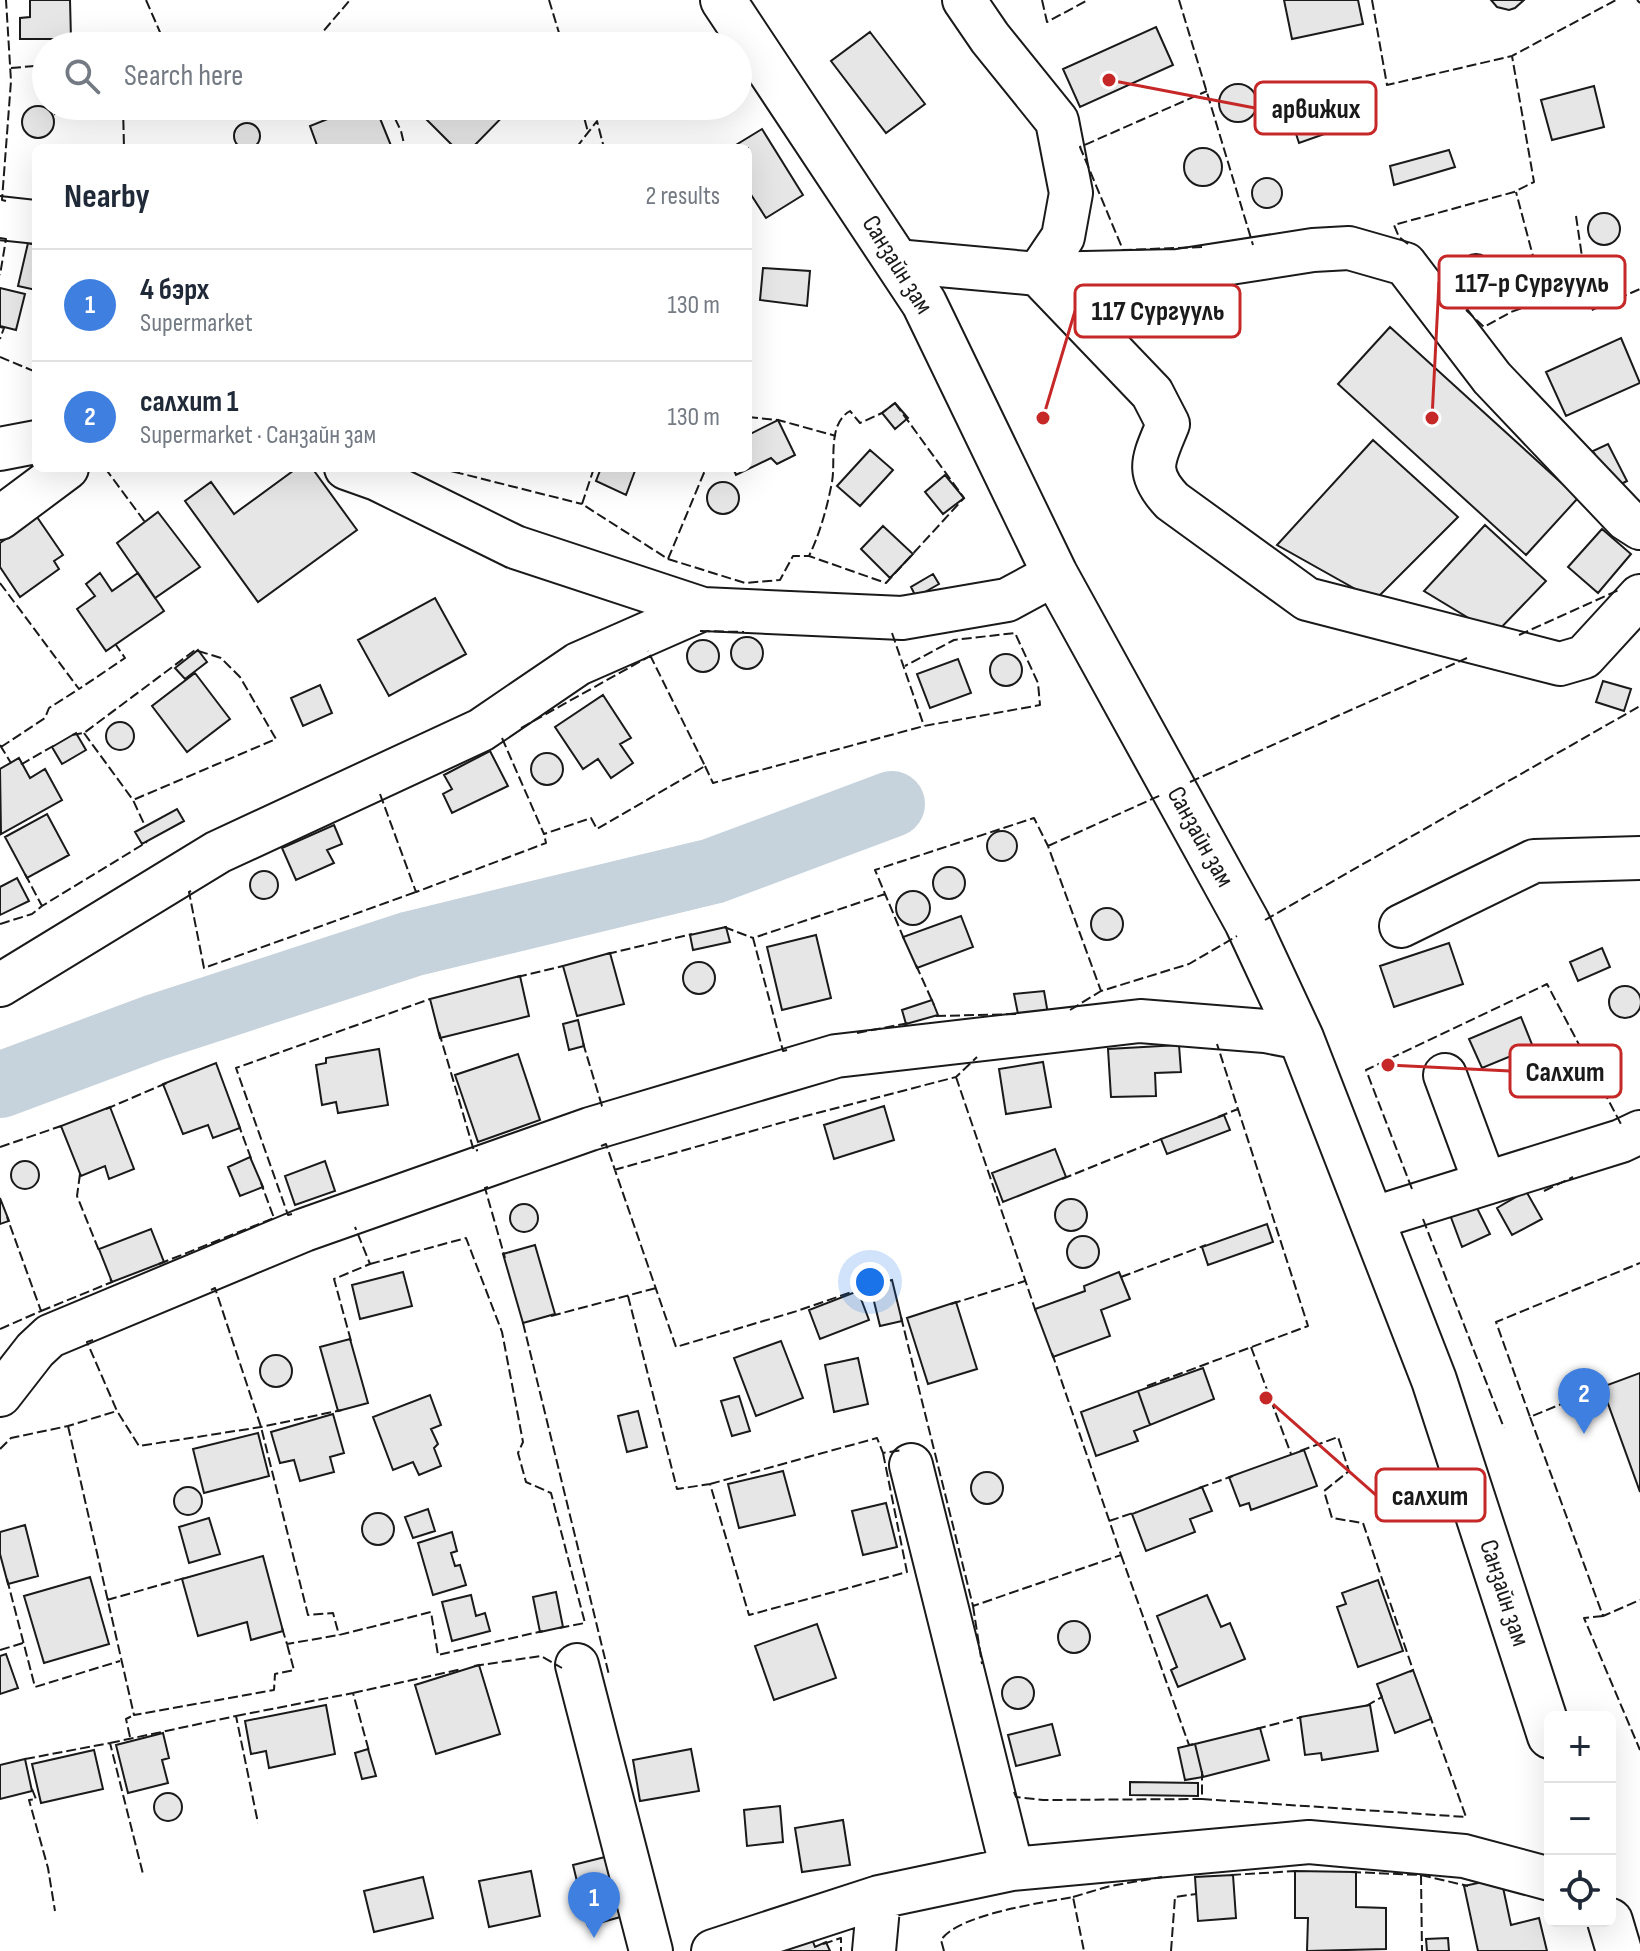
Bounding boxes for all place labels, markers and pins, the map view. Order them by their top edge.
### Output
callout: арвижих [1255,82,1376,134]
callout: 117-р Сургууль [1439,256,1625,308]
callout: 117 Сургууль [1075,285,1240,337]
callout: Салхит [1510,1045,1621,1097]
pin: 2 [1558,1368,1610,1434]
callout: салхит [1376,1469,1485,1521]
pin: 1 [568,1872,620,1938]

